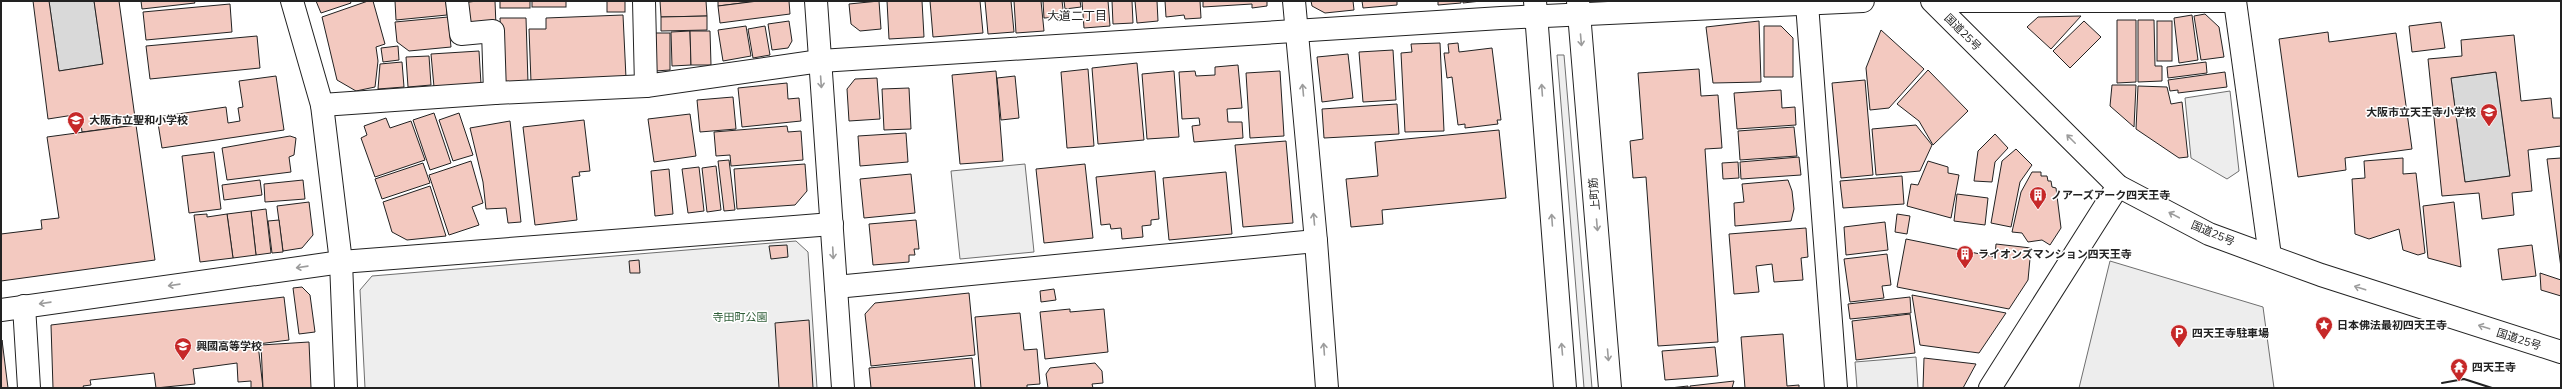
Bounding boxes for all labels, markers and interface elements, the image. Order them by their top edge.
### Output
district label: 大道二丁目 [1047,8,1107,23]
street label: 国道25号 [1942,11,1984,53]
one-way arrow [1578,33,1585,46]
one-way arrow [818,75,825,88]
one-way arrow [1299,84,1306,97]
one-way arrow [1538,84,1545,97]
school or university icon: 大阪市立天王寺小学校 [2479,102,2499,127]
place label: 大阪市立天王寺小学校 [2366,105,2476,119]
school or university icon: 大阪市立聖和小学校 [66,110,86,135]
place label: 大阪市立聖和小学校 [89,113,188,127]
one-way arrow [2066,134,2076,144]
street label: 上町筋 [1586,177,1602,211]
building icon: ノアーズアーク四天王寺 [2028,185,2048,210]
place label: ノアーズアーク四天王寺 [2051,188,2170,202]
one-way arrow [2168,211,2180,219]
one-way arrow [1311,213,1318,226]
one-way arrow [1548,213,1555,226]
one-way arrow [1593,218,1600,231]
street label: 国道25号 [2189,218,2237,248]
building icon: ライオンズマンション四天王寺 [1955,244,1975,269]
one-way arrow [830,246,837,259]
place label: ライオンズマンション四天王寺 [1978,247,2132,261]
one-way arrow [296,263,309,271]
one-way arrow [167,281,180,289]
one-way arrow [2354,284,2367,291]
one-way arrow [39,299,52,307]
park label: 寺田町公園 [713,310,768,324]
place icon: 日本佛法最初四天王寺 [2314,315,2334,340]
place label: 日本佛法最初四天王寺 [2337,318,2447,332]
parking icon: 四天王寺駐車場 [2169,323,2189,348]
one-way arrow [2478,323,2490,331]
street label: 国道25号 [2495,325,2543,353]
place label: 四天王寺駐車場 [2192,326,2269,340]
school or university icon: 興國高等学校 [173,336,193,361]
place label: 興國高等学校 [196,339,262,353]
one-way arrow [1320,343,1327,356]
one-way arrow [1558,343,1565,356]
one-way arrow [1604,348,1611,361]
temple icon: 四天王寺 [2449,357,2469,382]
place label: 四天王寺 [2472,360,2516,374]

